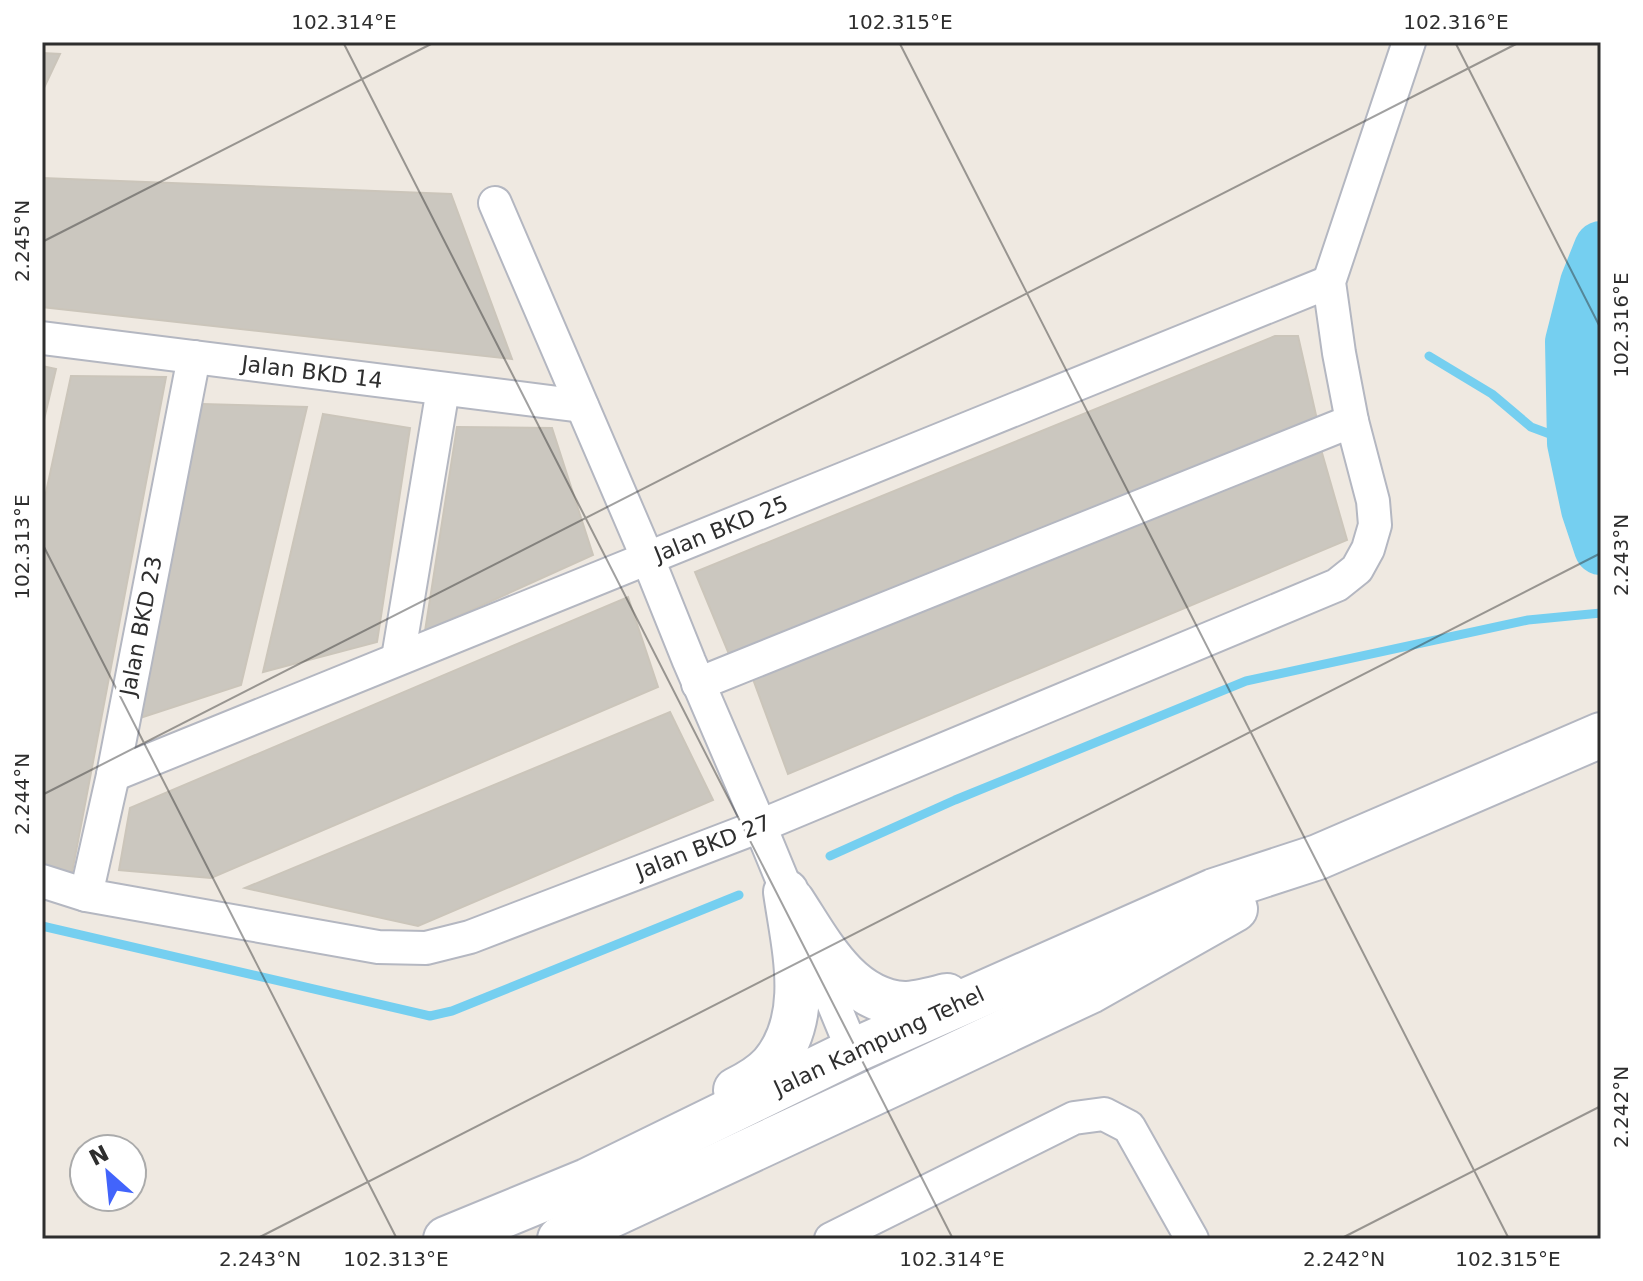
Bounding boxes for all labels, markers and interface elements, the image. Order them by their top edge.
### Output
text: 102.314°E [291,10,397,34]
text: 102.315°E [847,10,953,34]
text: 102.316°E [1403,10,1509,34]
text: 2.245°N [10,200,34,282]
text: 102.316°E [1609,272,1633,378]
street label: Jalan BKD 14 [238,351,384,393]
street label: Jalan BKD 25 [649,491,791,568]
text: 102.313°E [10,494,34,600]
text: 2.243°N [1609,514,1633,596]
street label: Jalan BKD 23 [115,554,167,700]
text: 2.244°N [10,753,34,835]
street label: Jalan BKD 27 [630,810,774,885]
street label: Jalan Kampung Tehel [768,981,988,1102]
text: 2.242°N [1609,1066,1633,1148]
north arrow [68,1133,148,1213]
text: N [85,1140,113,1171]
text: 2.243°N [219,1247,301,1271]
text: 102.313°E [343,1247,449,1271]
text: 102.314°E [899,1247,1005,1271]
text: 2.242°N [1303,1247,1385,1271]
text: 102.315°E [1455,1247,1561,1271]

